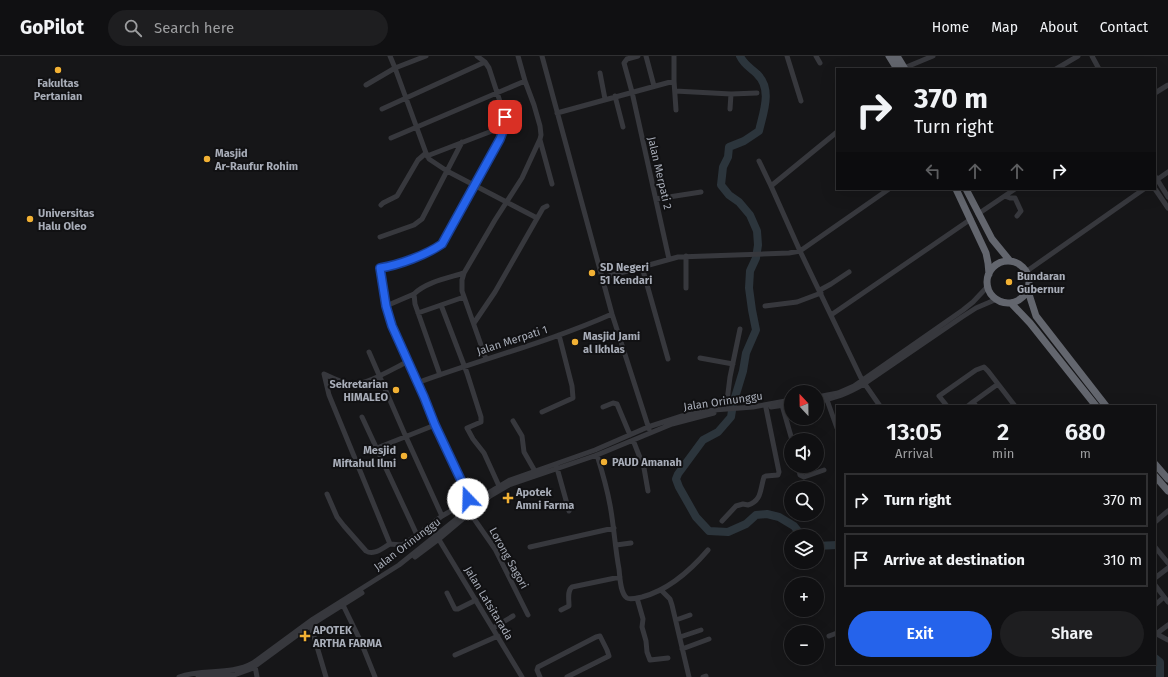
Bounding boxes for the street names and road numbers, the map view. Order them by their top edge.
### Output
street label: Jalan Merpati 2 [645,135,674,211]
street label: Jalan Merpati 1 [475,323,549,358]
street label: Jalan Orinunggu [683,390,763,413]
street label: Jalan Orinunggu [372,515,443,574]
street label: Lorong Sagori [486,525,531,591]
street label: Jalan Latsitarada [461,564,516,642]

